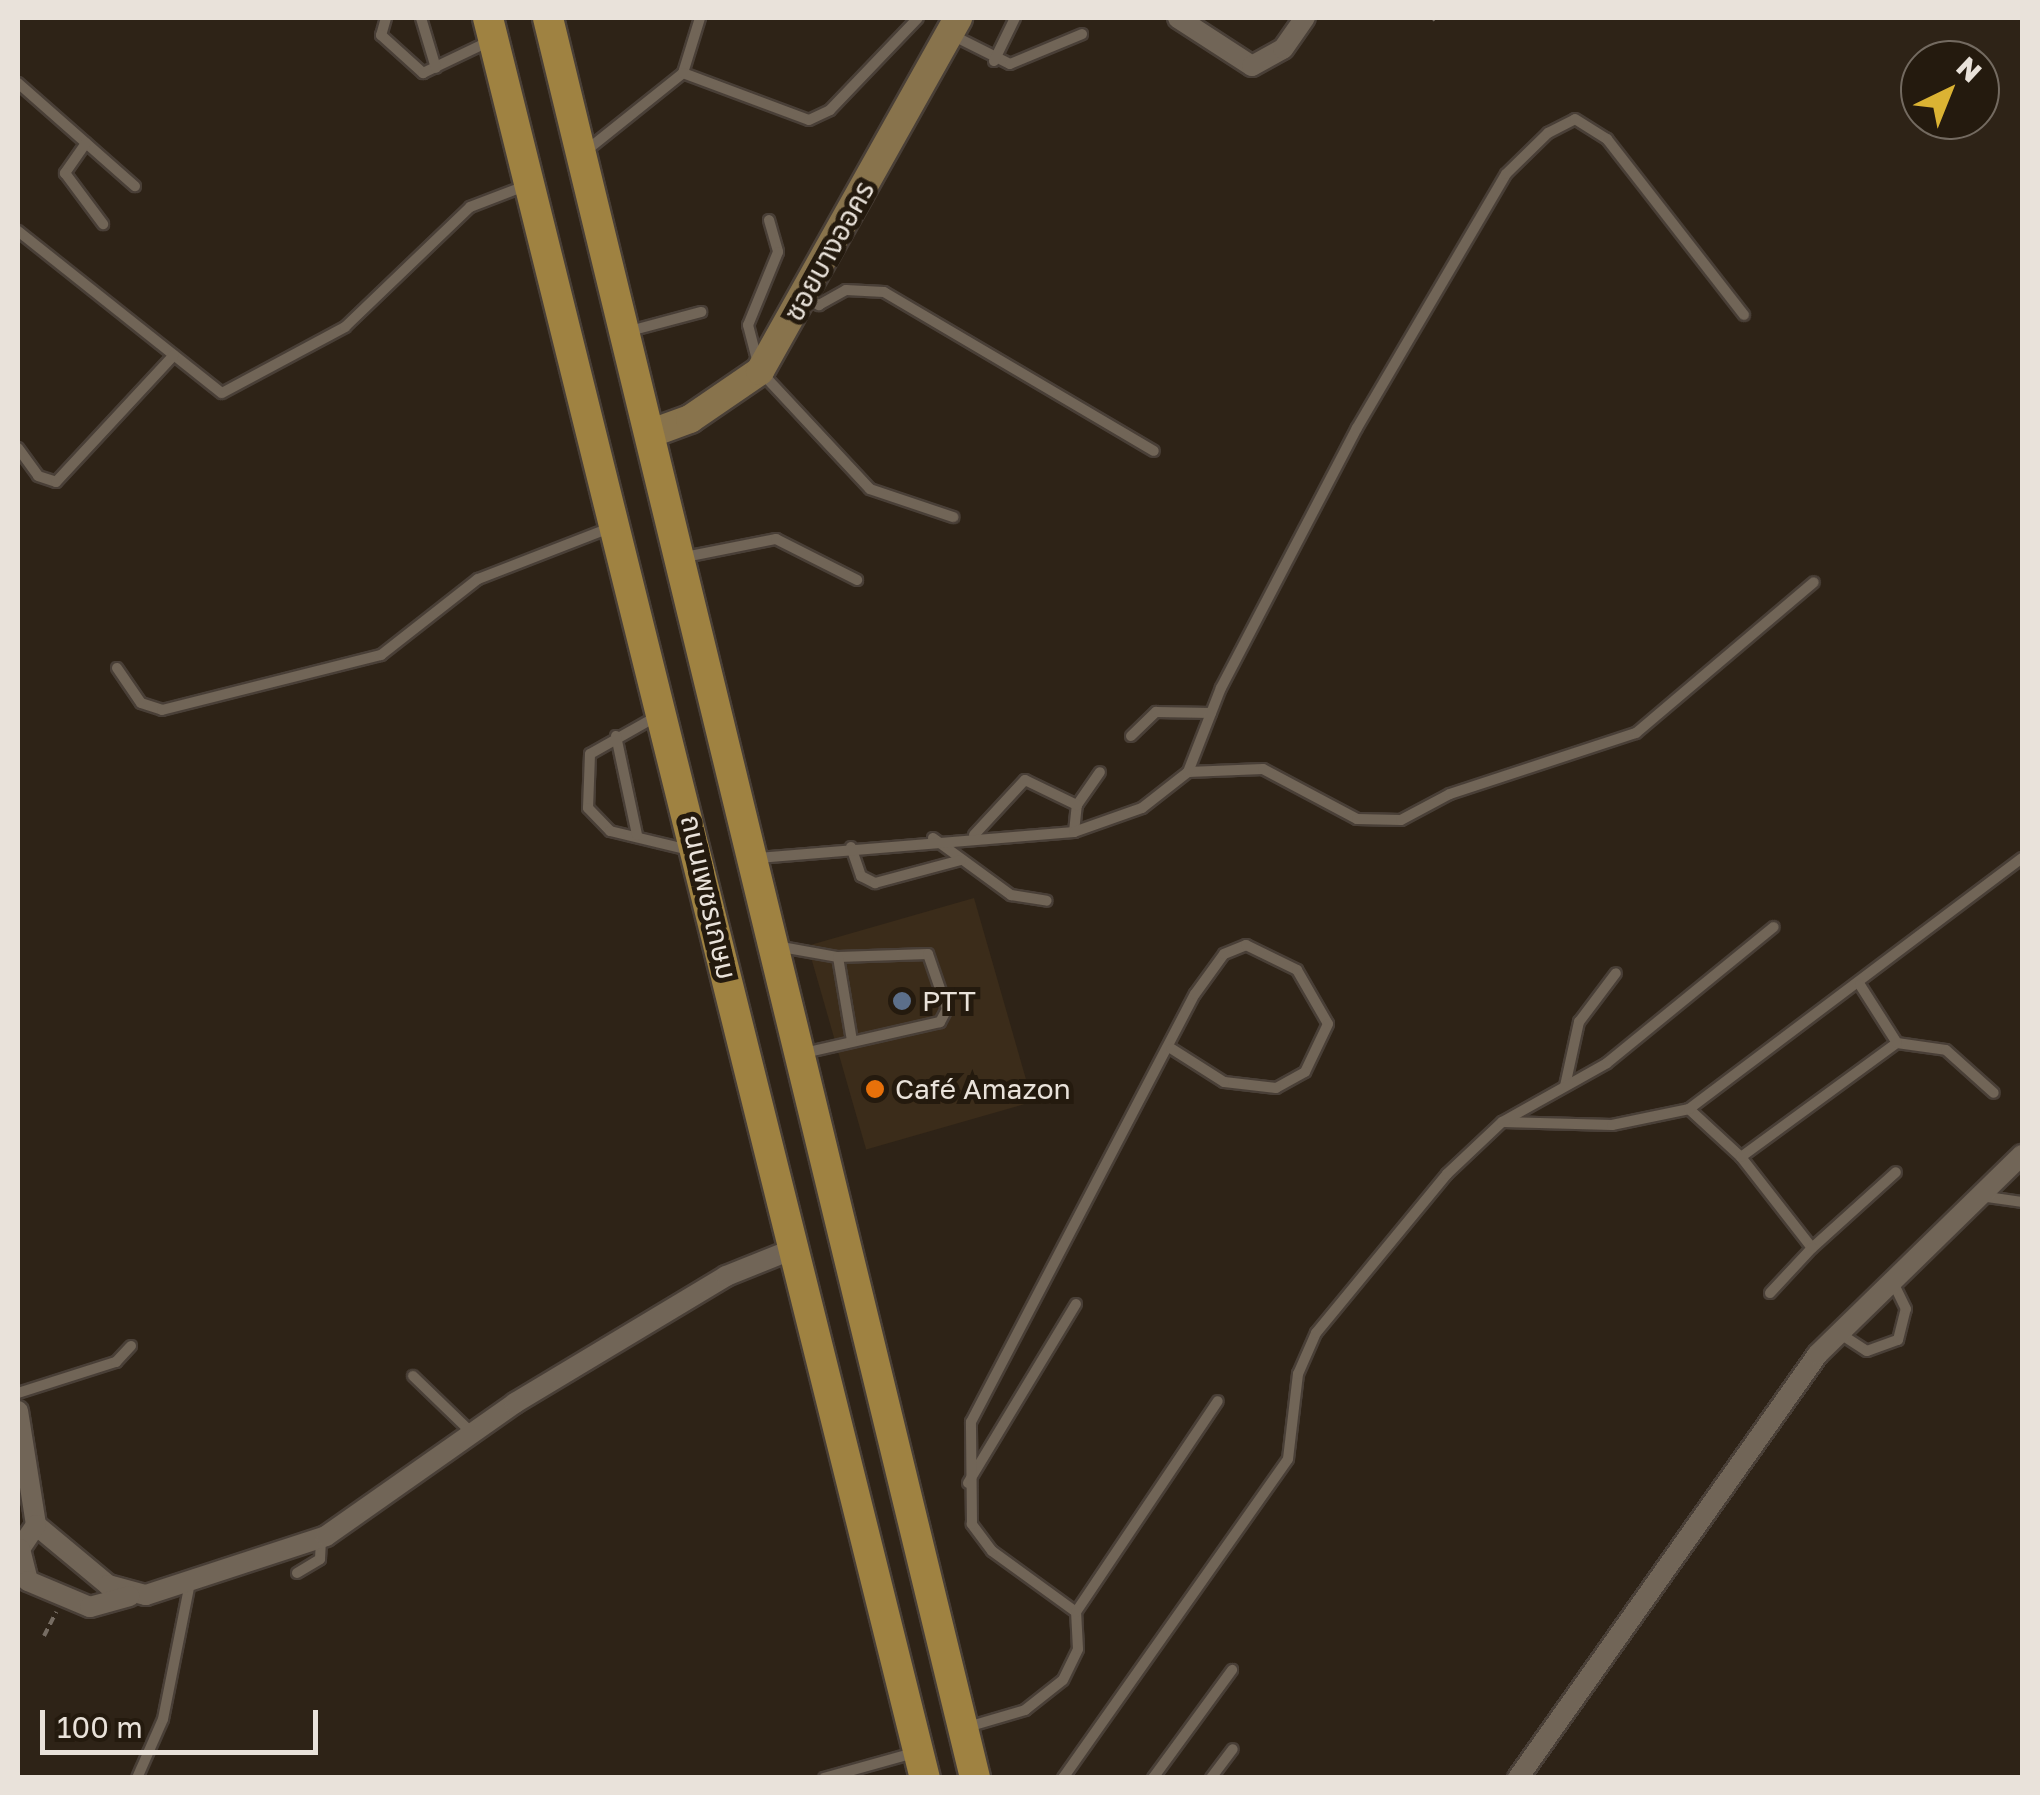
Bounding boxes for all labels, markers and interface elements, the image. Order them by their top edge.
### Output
north arrow [1900,40,2000,140]
text: N [1950,50,1988,88]
street label: ซอยบางออคร [777,175,881,327]
street label: ถนนเพชรเกษม [674,812,744,982]
place label: PTT [922,984,976,1018]
marker: PTT [891,990,913,1012]
place label: Café Amazon [895,1072,1071,1106]
marker: Café Amazon [864,1078,886,1100]
scale bar [45,1690,322,1752]
text: 100 m [57,1709,143,1745]

